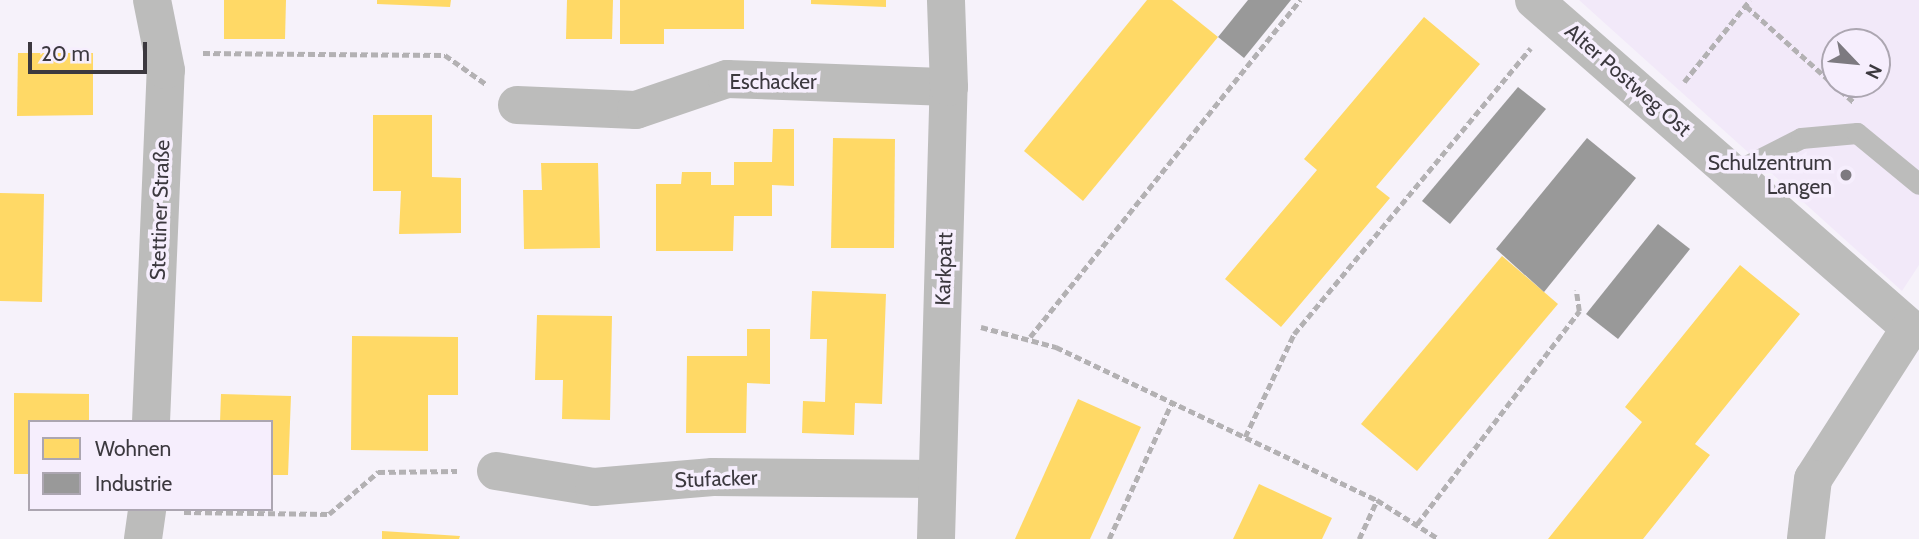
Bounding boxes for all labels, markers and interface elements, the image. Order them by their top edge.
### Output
street label: Alter Postweg Ost [1560,18,1696,142]
scale bar [32,28,150,72]
north arrow [1821,28,1891,98]
text: 20 m [41,41,90,66]
text: N [1860,60,1887,83]
street label: Eschacker [729,69,817,95]
street label: Stettiner Straße [145,139,175,281]
place label: Schulzentrum Langen [1708,150,1832,200]
marker: Schulzentrum Langen [1838,167,1854,183]
street label: Karkpatt [930,232,958,306]
legend [28,420,273,511]
text: Wohnen [95,436,171,461]
street label: Stufacker [674,465,758,493]
text: Industrie [95,471,172,496]

